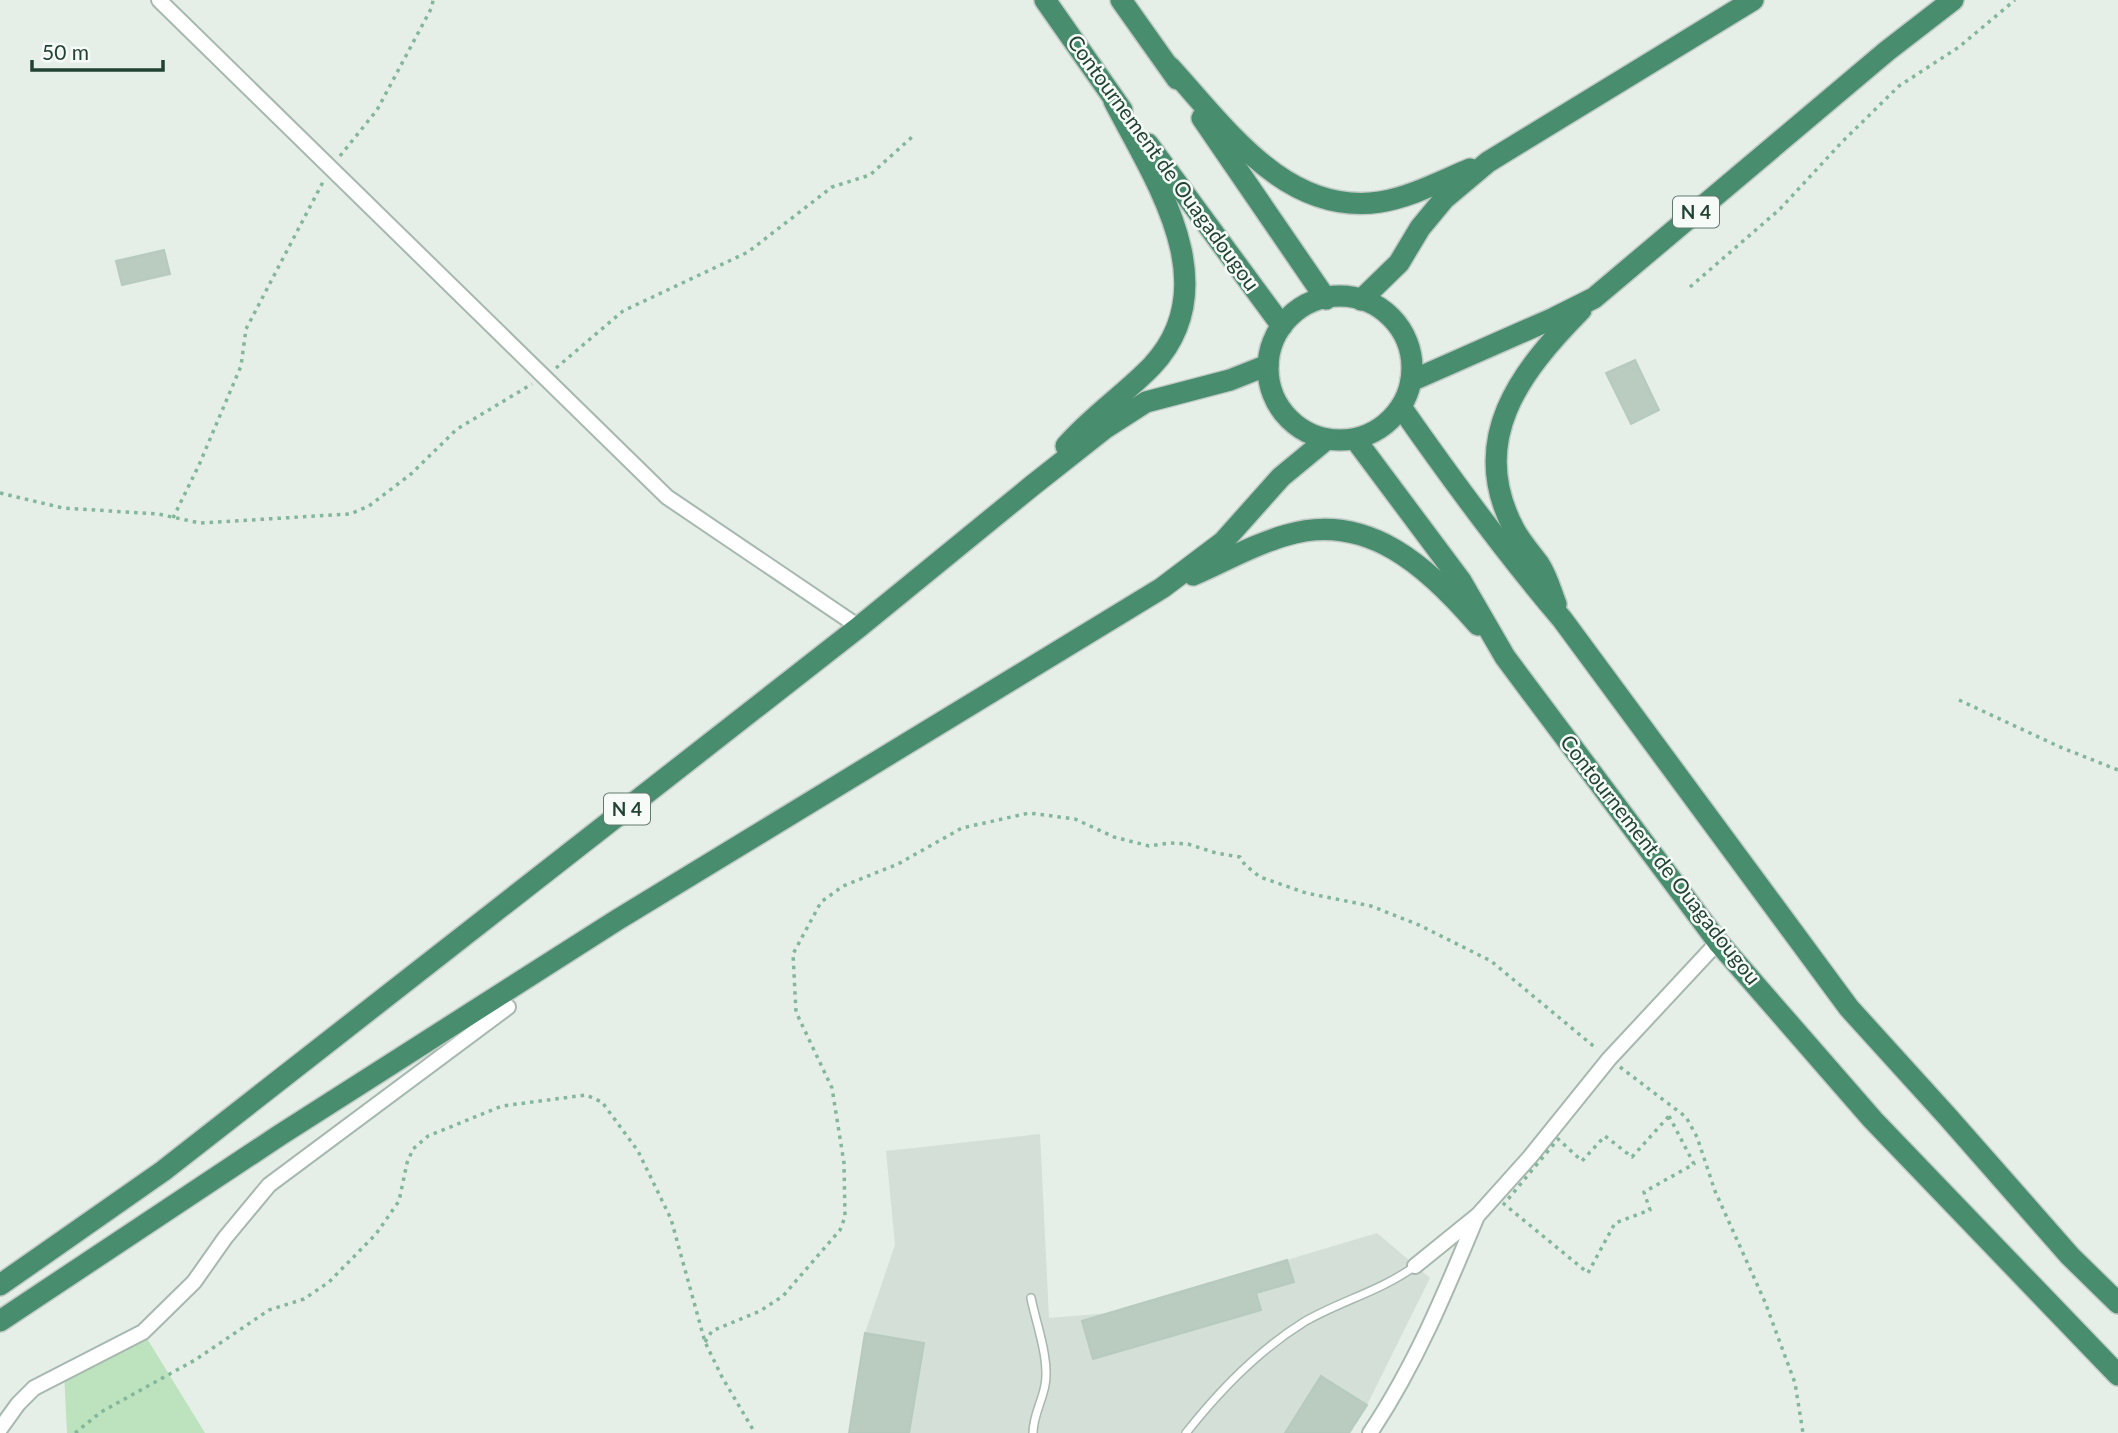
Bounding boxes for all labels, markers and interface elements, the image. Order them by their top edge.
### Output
scale bar [32,28,163,72]
street label: Contournement de Ouagadougou [1063,29,1265,295]
text: 50 m [42,39,89,64]
road number: N 4 [1673,196,1719,228]
street label: Contournement de Ouagadougou [1556,729,1766,989]
road number: N 4 [604,794,650,824]

